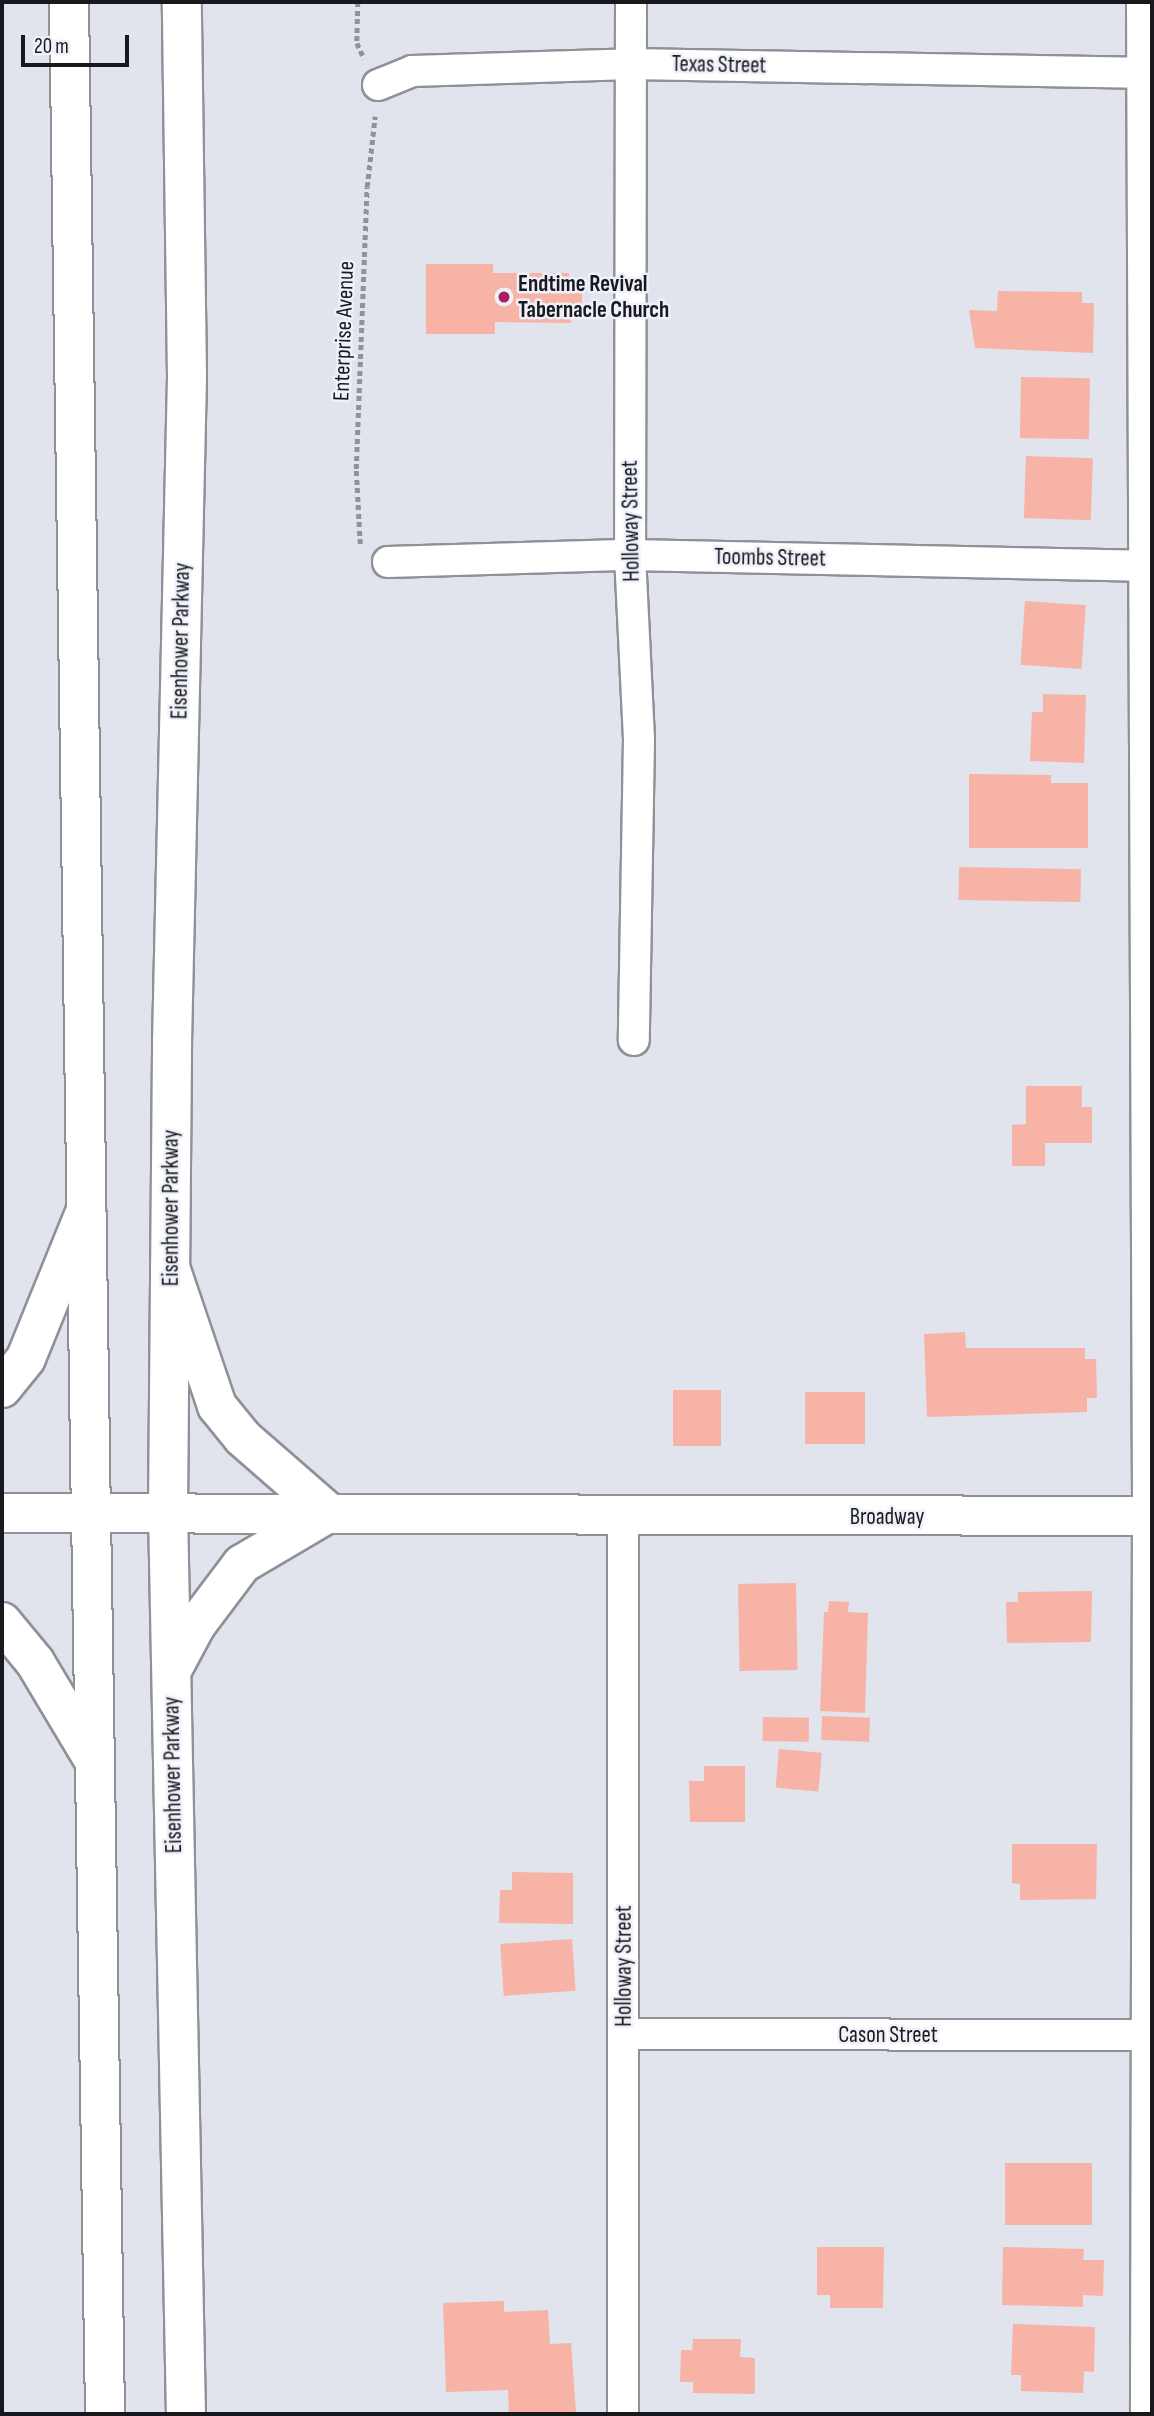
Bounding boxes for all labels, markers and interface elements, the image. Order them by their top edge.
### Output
scale bar [24,21,133,65]
text: 20 m [34,34,69,59]
street label: Texas Street [671,50,767,80]
street label: Enterprise Avenue [328,261,360,401]
place label: Endtime Revival Tabernacle Church [518,270,669,324]
marker: Endtime Revival Tabernacle Church [496,289,512,305]
street label: Holloway Street [616,460,646,582]
street label: Toombs Street [714,543,826,573]
street label: Eisenhower Parkway [166,562,196,720]
street label: Eisenhower Parkway [157,1130,185,1286]
street label: Broadway [850,1503,924,1531]
street label: Eisenhower Parkway [158,1696,188,1854]
street label: Holloway Street [610,1905,638,2027]
street label: Cason Street [838,2021,938,2049]

